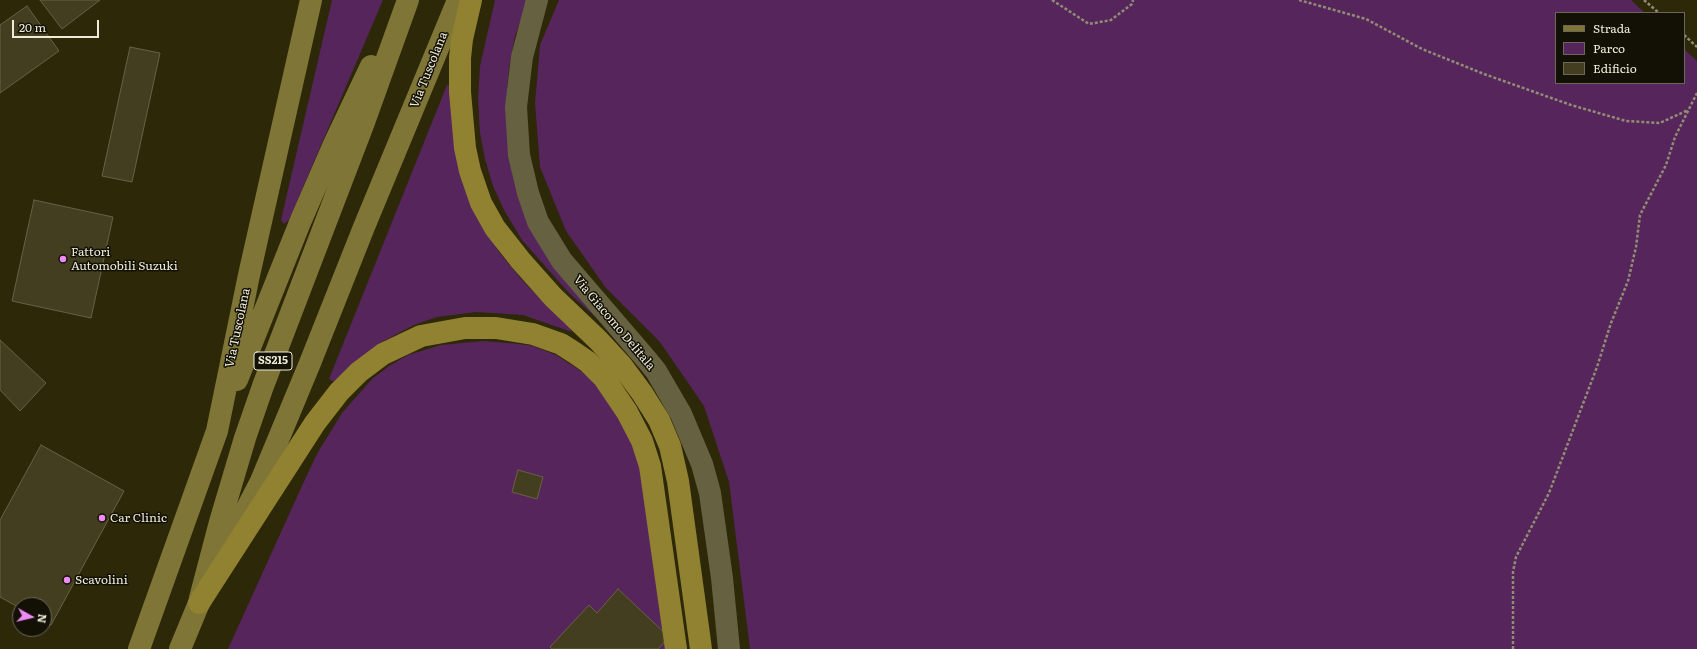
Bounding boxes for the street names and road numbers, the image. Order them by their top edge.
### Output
street label: Via Tuscolana [407,30,451,110]
street label: Via Giacomo Delitala [570,273,658,373]
street label: Via Tuscolana [223,287,253,369]
road number: SS215 [254,352,292,370]

